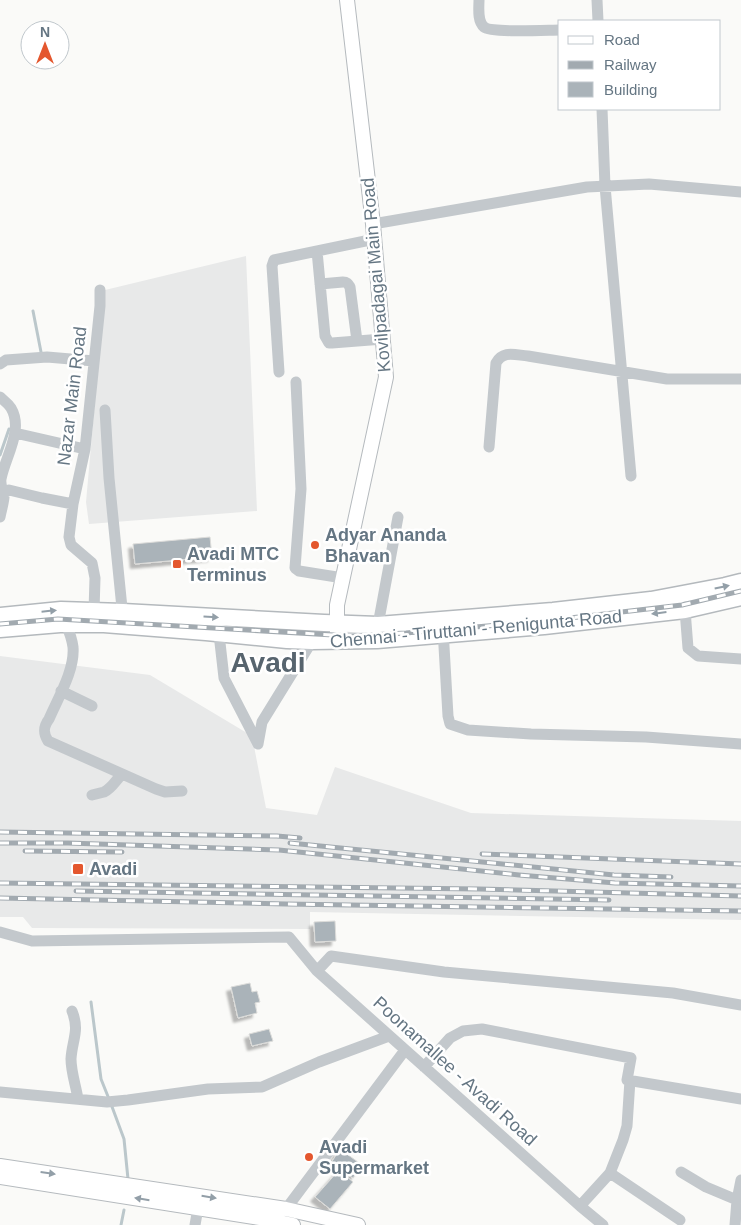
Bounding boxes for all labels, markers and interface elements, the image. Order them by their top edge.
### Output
north arrow [20,20,70,70]
legend [558,20,721,110]
text: N [40,24,50,40]
text: Road [604,31,640,48]
text: Railway [604,56,657,73]
text: Building [604,81,657,98]
street label: Kovilpadagai Main Road [358,177,394,373]
street label: Nazar Main Road [54,325,90,467]
place label: Adyar Ananda Bhavan [325,525,447,566]
marker: Adyar Ananda Bhavan [309,539,321,551]
place label: Avadi MTC Terminus [187,544,279,585]
marker: Avadi MTC Terminus [171,558,183,570]
one-way arrow [715,582,731,590]
street label: Chennai - Tiruttani - Renigunta Road [329,606,623,652]
one-way arrow [41,607,57,615]
one-way arrow [651,609,667,617]
one-way arrow [203,613,219,621]
district label: Avadi [230,647,306,678]
place label: Avadi [89,859,137,879]
marker: Avadi [71,862,85,876]
street label: Poonamallee - Avadi Road [369,992,541,1150]
place label: Avadi Supermarket [319,1137,429,1178]
marker: Avadi Supermarket [303,1151,315,1163]
one-way arrow [41,1169,57,1177]
one-way arrow [201,1193,217,1201]
one-way arrow [133,1195,149,1203]

